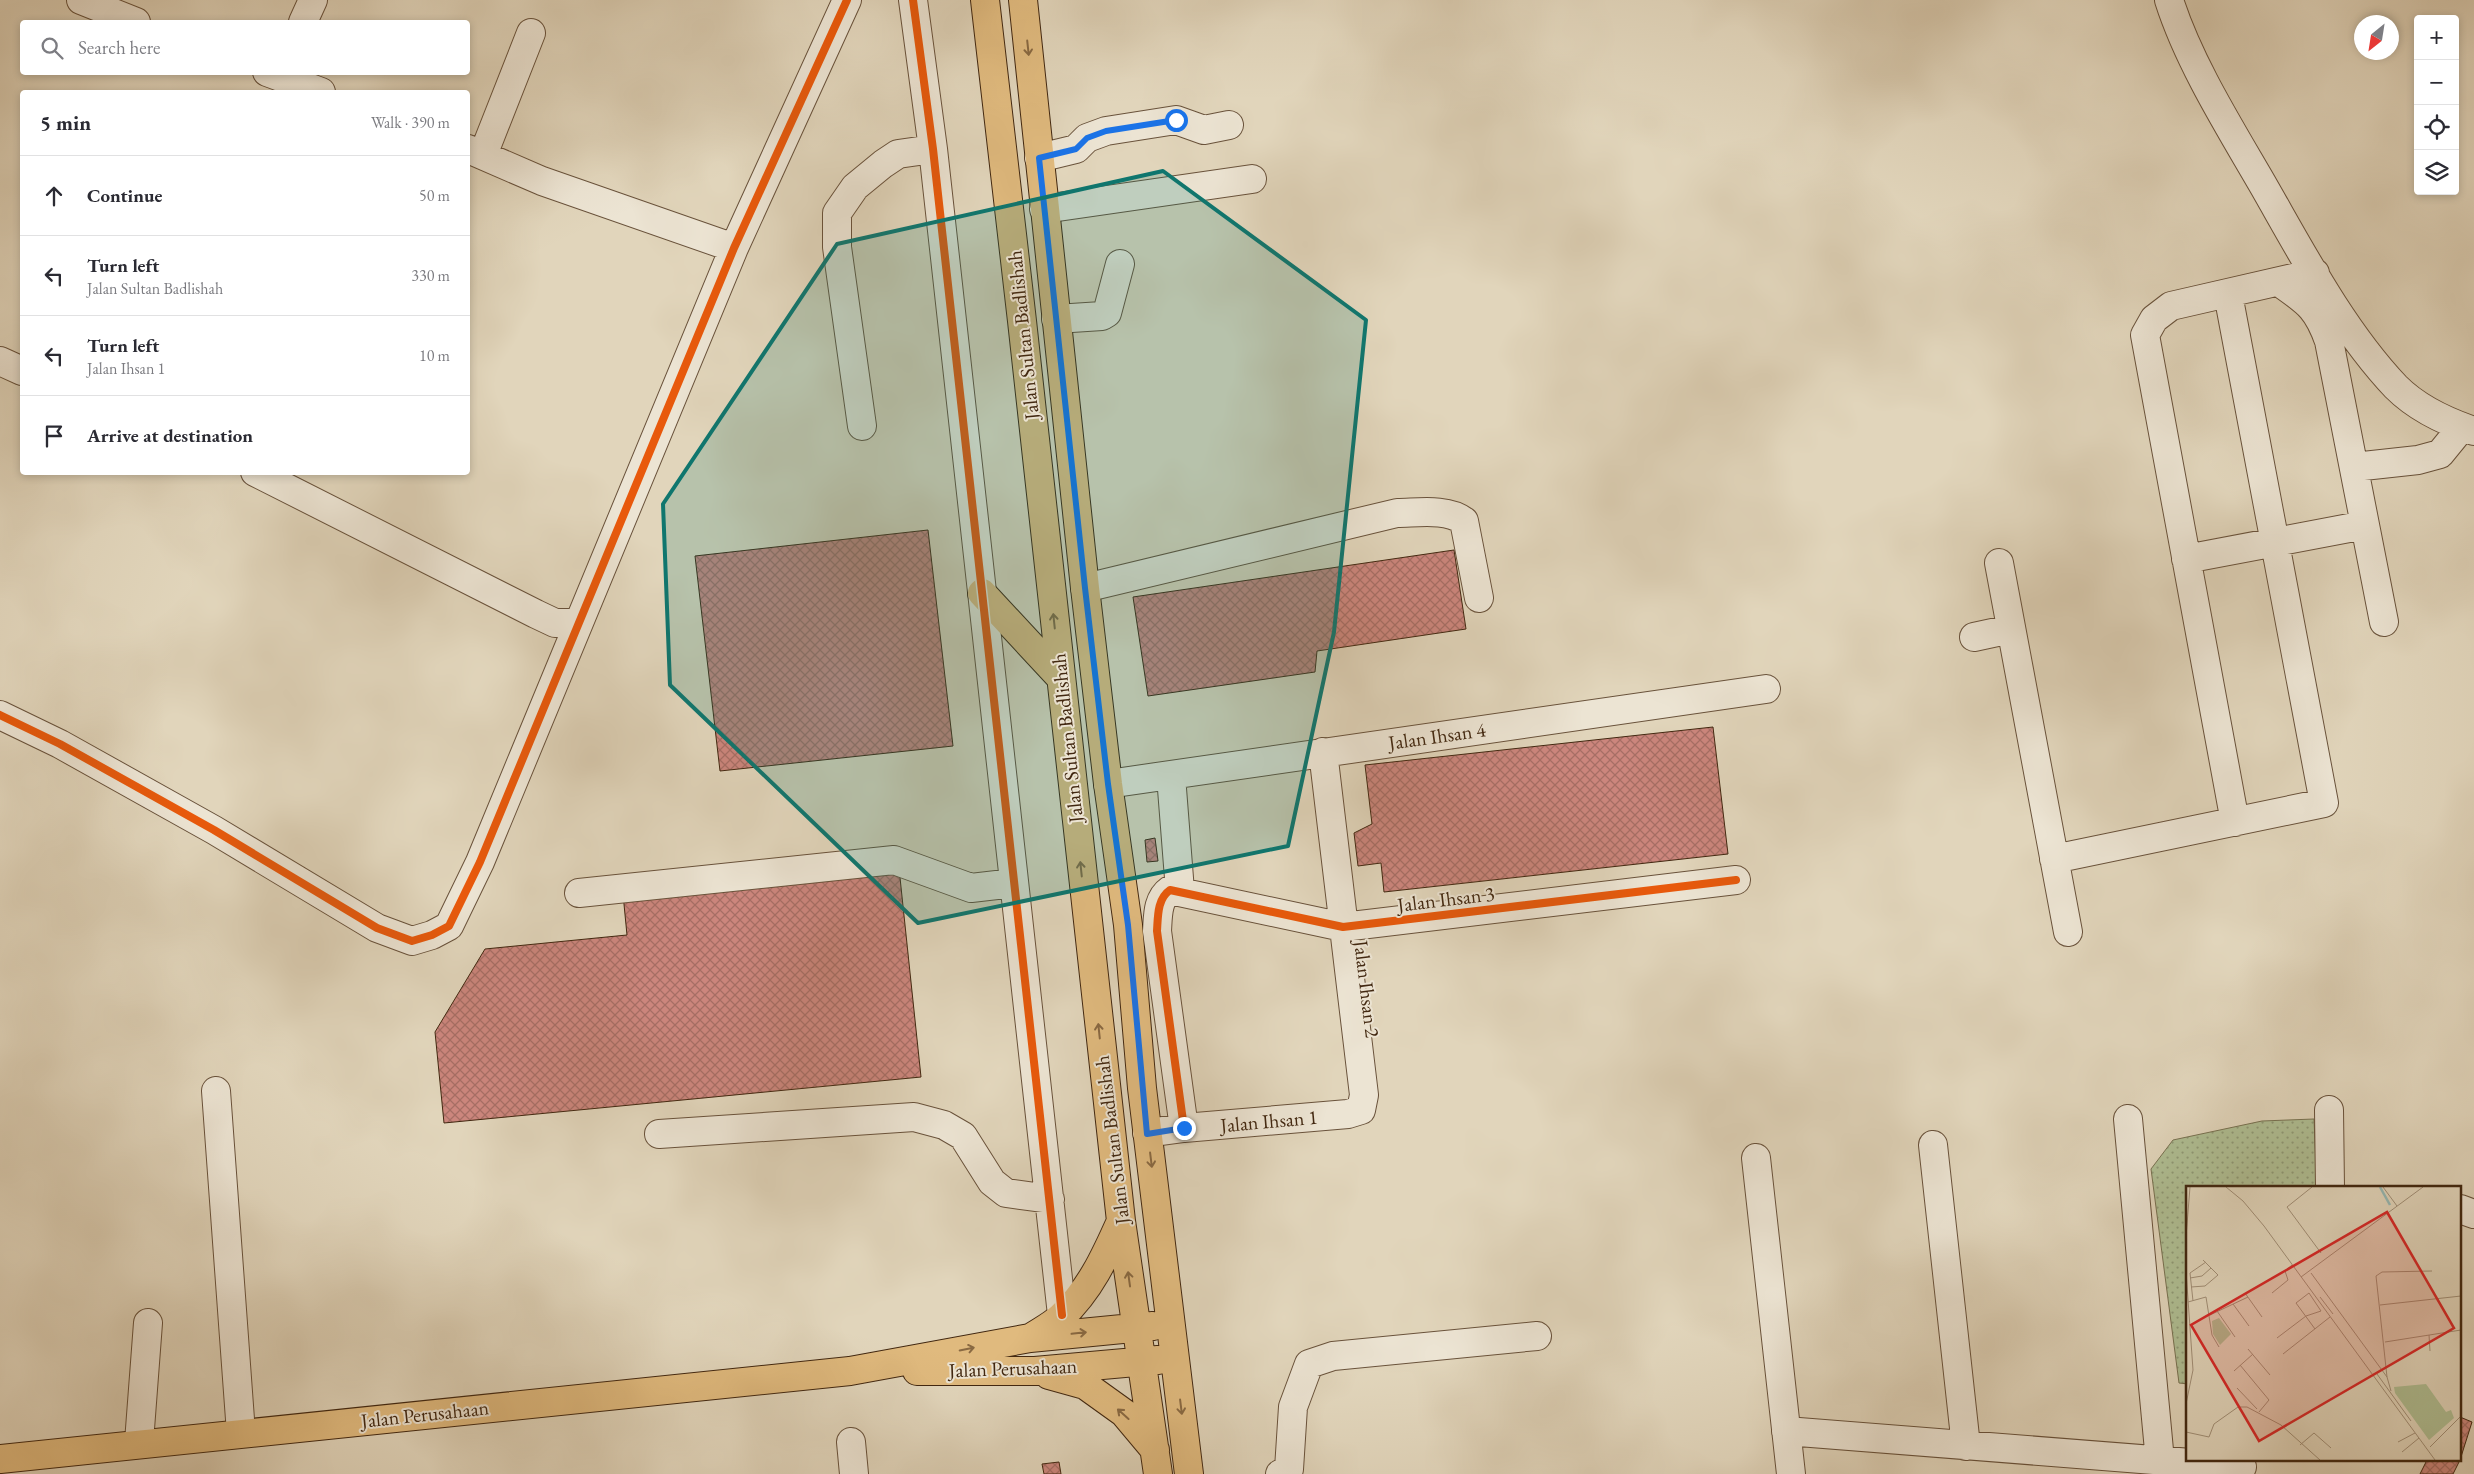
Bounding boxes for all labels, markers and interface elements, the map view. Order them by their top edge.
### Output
north arrow [2354,15,2399,60]
map controls [2414,15,2459,195]
button: + [2414,15,2459,60]
search box [20,20,470,75]
icon: search [38,34,66,62]
text: Search here [78,35,160,60]
one-way arrow [1023,40,1033,56]
button: − [2414,60,2459,105]
button: locate [2414,105,2459,150]
text: 5 min [40,109,91,136]
route start [1165,109,1188,132]
text: Walk · 390 m [371,112,450,133]
button: layers [2414,150,2459,195]
icon: ahead [40,182,68,210]
text: Continue [87,183,162,208]
text: 50 m [419,185,450,206]
street label: Jalan Sultan Badlishah [1001,249,1045,423]
text: Turn left [87,253,159,278]
icon: left [40,262,68,290]
text: 330 m [411,265,450,286]
text: Jalan Sultan Badlishah [87,278,223,299]
text: Turn left [87,333,159,358]
icon: left [40,342,68,370]
text: 10 m [419,345,450,366]
text: Jalan Ihsan 1 [87,358,165,379]
icon: arrive [40,422,68,450]
text: Arrive at destination [87,423,253,448]
one-way arrow [1049,613,1059,629]
street label: Jalan Sultan Badlishah [1045,652,1089,826]
street label: Jalan Ihsan 4 [1385,716,1488,756]
one-way arrow [1076,862,1086,878]
street label: Jalan Ihsan 3 [1394,880,1496,918]
street label: Jalan Ihsan 2 [1348,937,1386,1040]
one-way arrow [1094,1023,1104,1039]
street label: Jalan Sultan Badlishah [1089,1054,1136,1228]
street label: Jalan Ihsan 1 [1217,1104,1319,1138]
route end [1173,1117,1196,1140]
one-way arrow [1146,1151,1156,1167]
inset map [2186,1186,2462,1462]
one-way arrow [1124,1271,1134,1287]
one-way arrow [1071,1328,1087,1338]
one-way arrow [959,1344,975,1354]
street label: Jalan Perusahaan [946,1353,1078,1383]
street label: Jalan Perusahaan [358,1394,491,1434]
one-way arrow [1176,1399,1186,1415]
one-way arrow [1116,1408,1129,1420]

